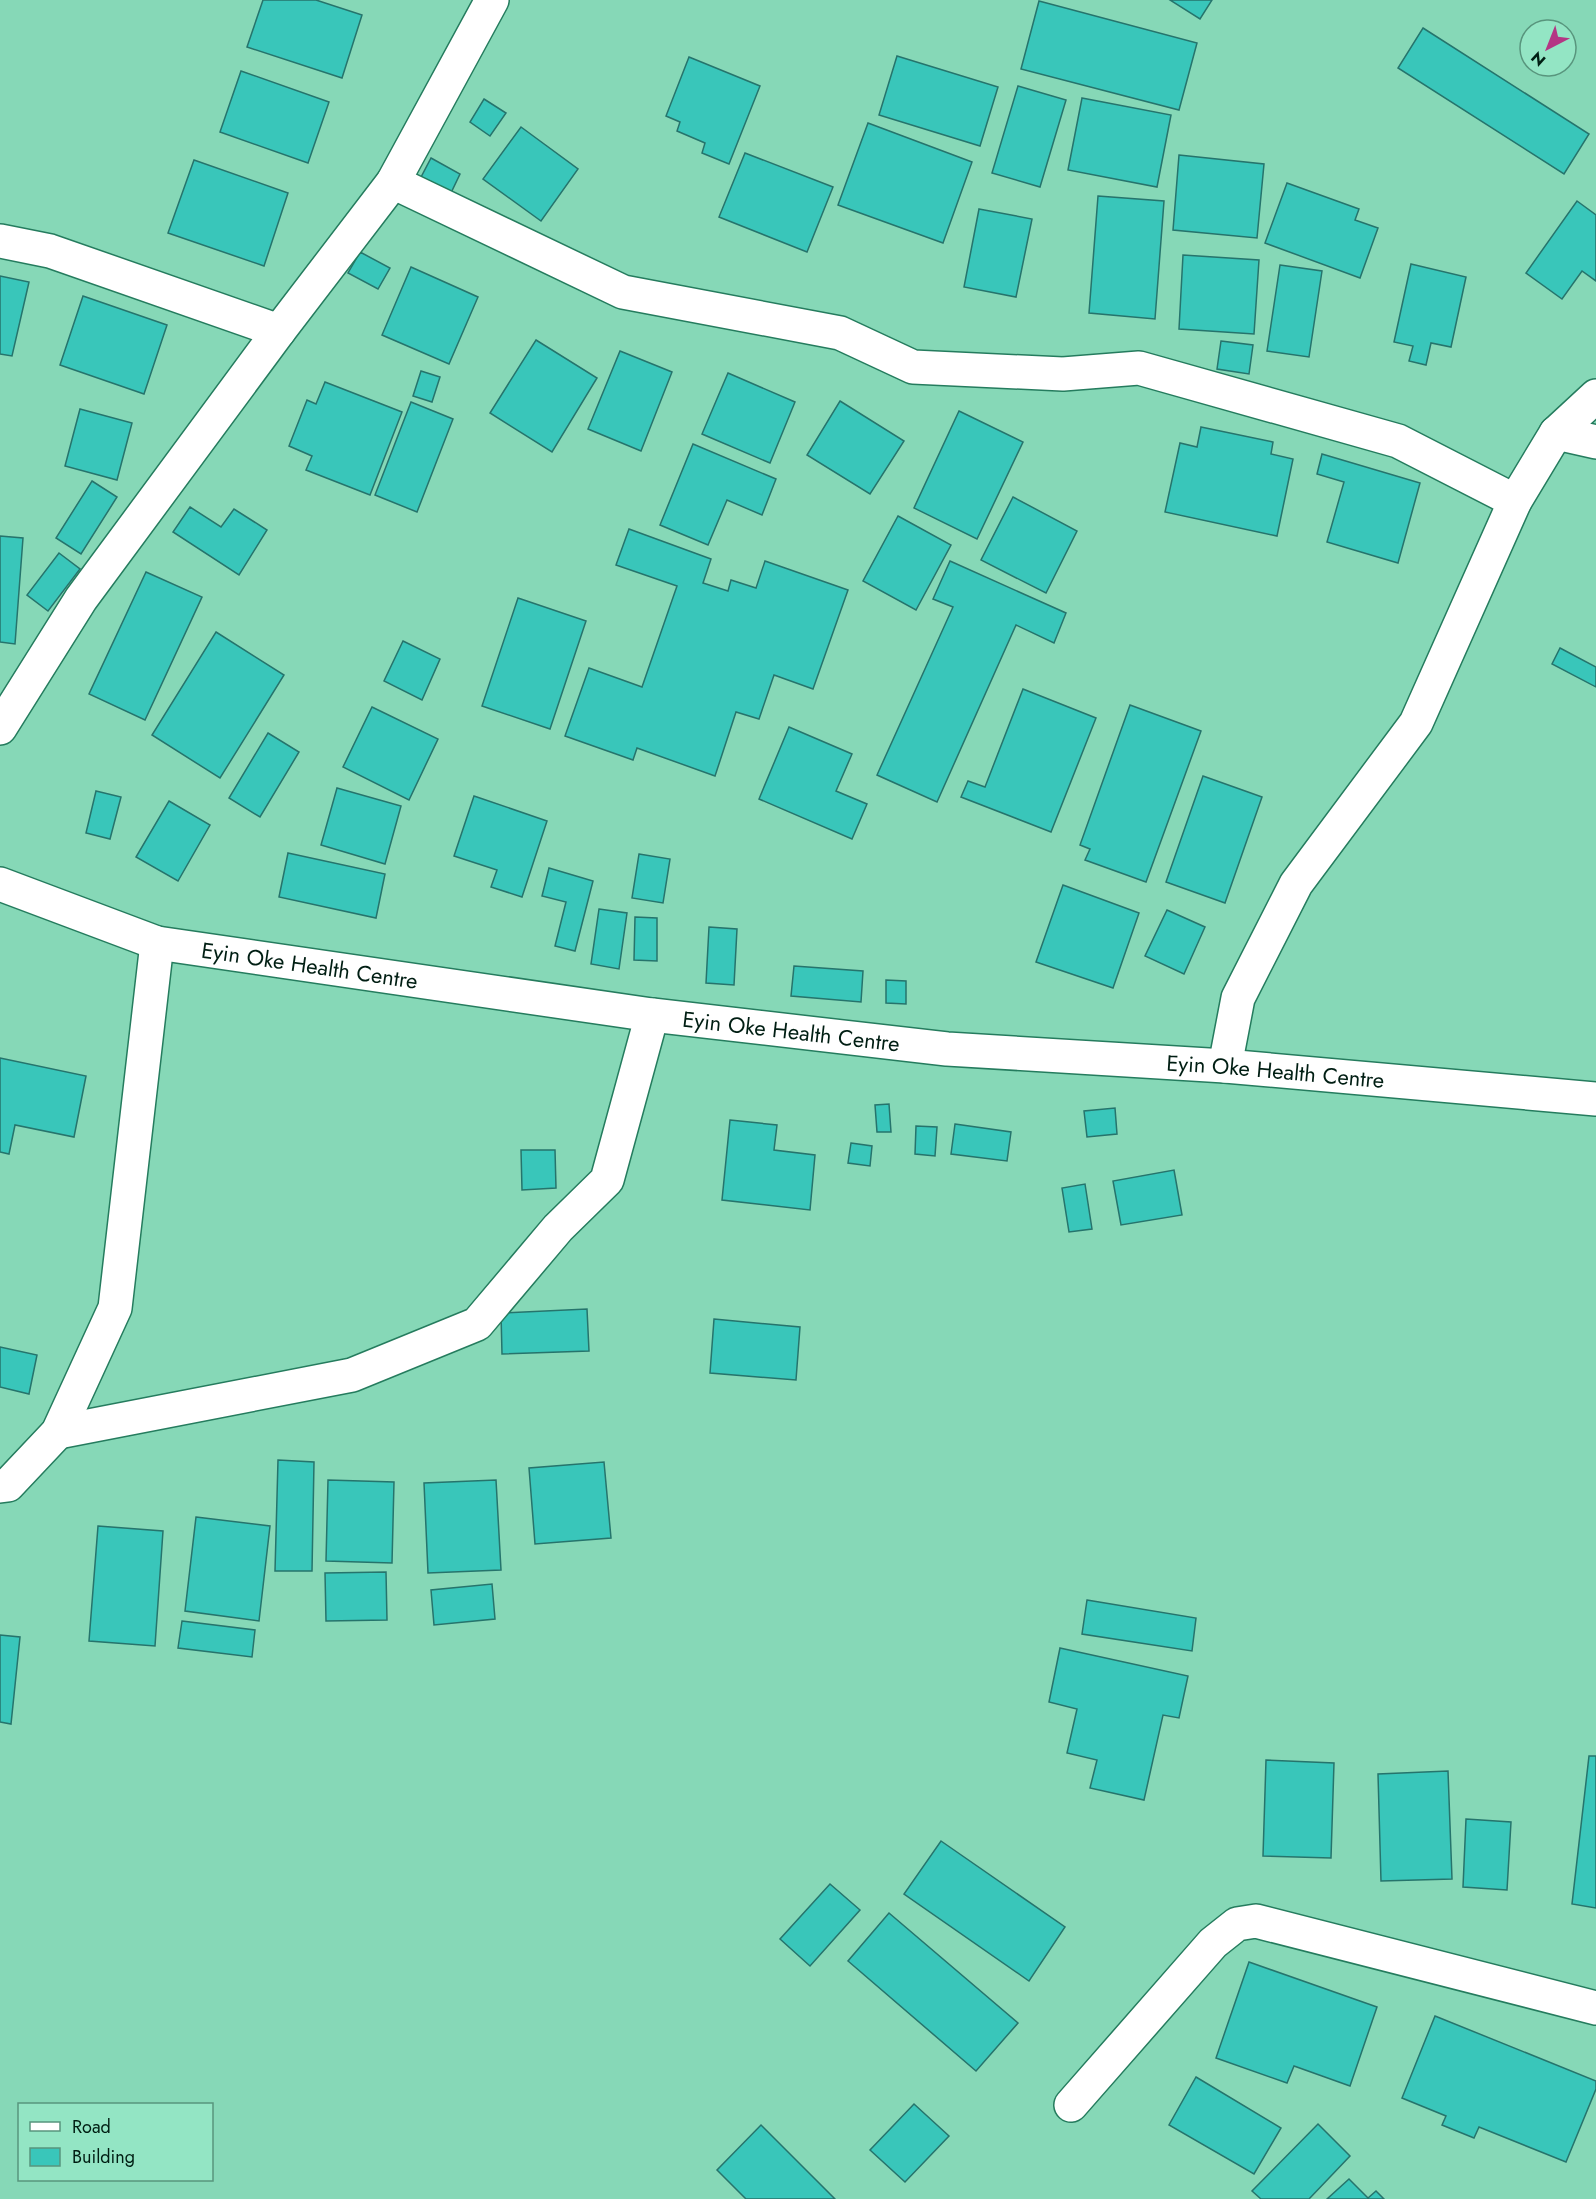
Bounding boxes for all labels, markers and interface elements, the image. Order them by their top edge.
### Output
north arrow [1518,18,1578,78]
text: N [1526,46,1551,72]
street label: Eyin Oke Health Centre [199,934,420,997]
street label: Eyin Oke Health Centre [681,1003,901,1059]
street label: Eyin Oke Health Centre [1166,1046,1386,1096]
legend [18,2103,213,2181]
text: Road [72,2114,111,2140]
text: Building [72,2144,135,2170]

